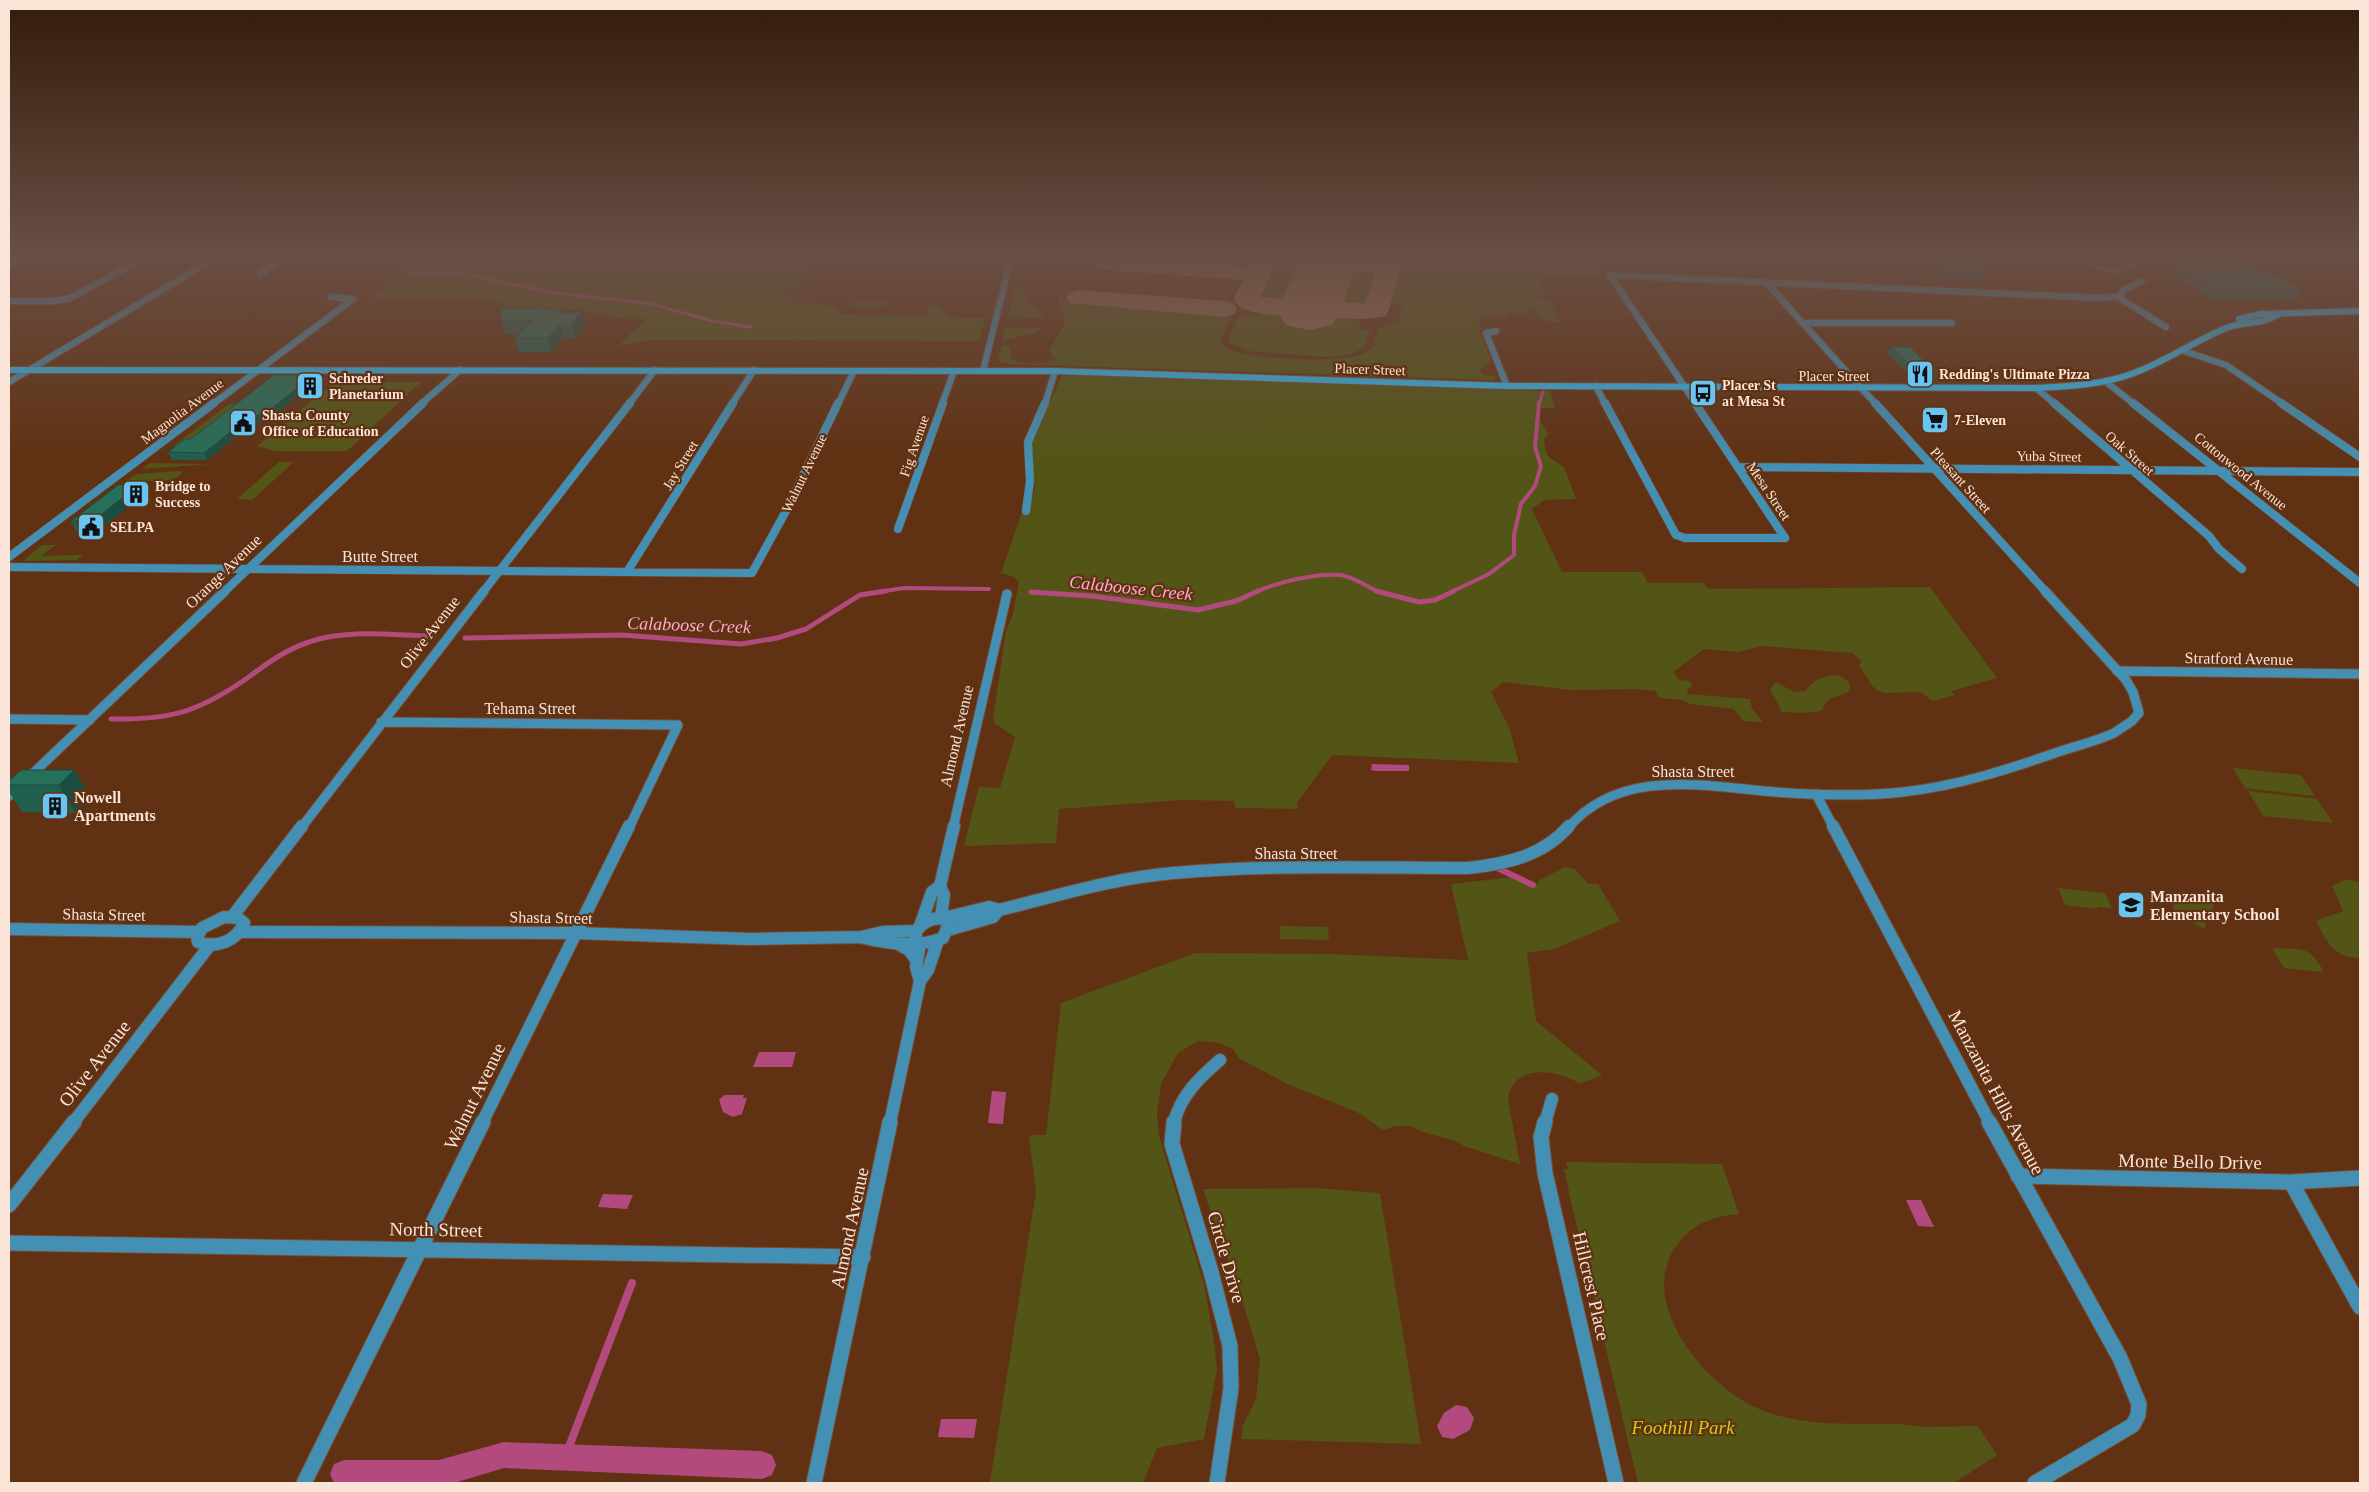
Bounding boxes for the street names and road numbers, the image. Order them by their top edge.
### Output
street label: Placer Street [1334,361,1406,378]
street label: Placer Street [1798,369,1870,384]
street label: Magnolia Avenue [138,376,226,447]
street label: Fig Avenue [897,414,932,479]
street label: Oak Street [2102,428,2157,479]
street label: Cottonwood Avenue [2191,430,2290,513]
street label: Walnut Avenue [779,432,830,515]
street label: Jay Street [660,438,701,493]
street label: Pleasant Street [1927,445,1994,516]
street label: Yuba Street [2016,448,2082,465]
street label: Mesa Street [1744,460,1793,523]
street label: Orange Avenue [182,531,265,613]
street label: Butte Street [342,548,419,565]
street label: Olive Avenue [396,593,463,672]
street label: Stratford Avenue [2185,649,2293,668]
street label: Almond Avenue [936,683,976,789]
street label: Tehama Street [484,700,576,717]
street label: Shasta Street [1651,763,1735,780]
street label: Shasta Street [1254,845,1338,862]
street label: Shasta Street [62,905,146,924]
street label: Shasta Street [509,908,593,927]
street label: Manzanita Hills Avenue [1944,1006,2049,1178]
street label: Olive Avenue [54,1016,135,1111]
street label: Walnut Avenue [440,1040,509,1153]
street label: Monte Bello Drive [2118,1150,2262,1173]
street label: Almond Avenue [826,1165,873,1291]
street label: Circle Drive [1203,1209,1250,1305]
street label: North Street [389,1218,484,1241]
street label: Hillcrest Place [1569,1230,1614,1343]

